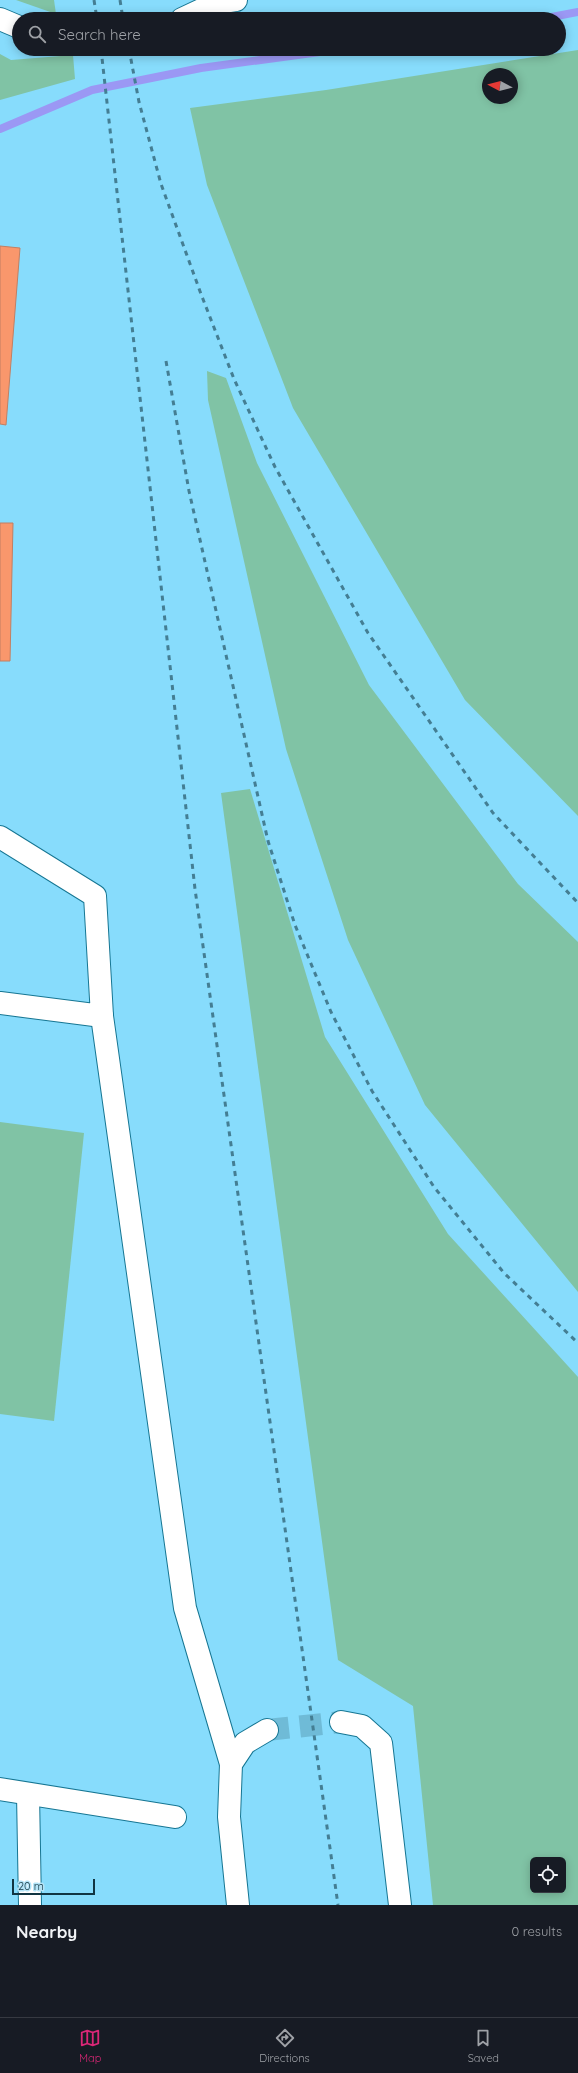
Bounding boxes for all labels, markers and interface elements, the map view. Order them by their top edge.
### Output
search box [12,12,566,56]
icon: search [26,23,48,45]
text: Search here [58,25,141,44]
north arrow [482,68,518,104]
map controls [530,1857,566,1893]
button: locate [530,1857,566,1893]
scale bar [12,1877,95,1896]
text: 20 m [18,1879,44,1893]
text: Nearby [16,1921,77,1942]
text: 0 results [511,1923,562,1939]
tab: Map [79,2027,101,2065]
tab: Directions [259,2027,310,2065]
tab: Saved [468,2027,499,2065]

